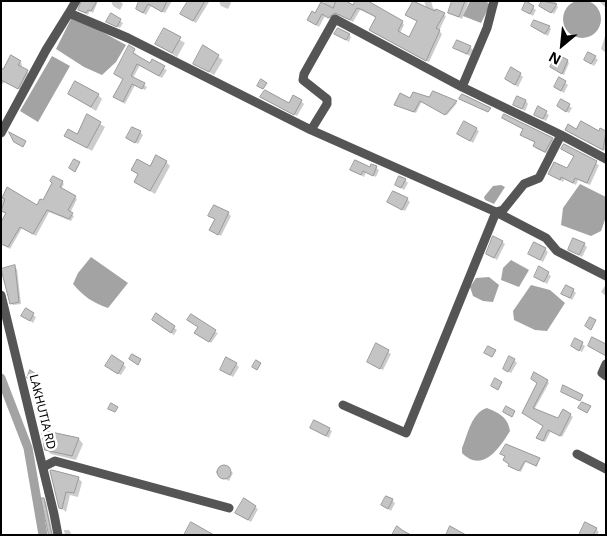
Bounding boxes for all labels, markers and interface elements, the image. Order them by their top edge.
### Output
north arrow [537,20,587,70]
text: N [545,48,564,70]
street label: LAKHUTIA RD [26,373,58,451]

